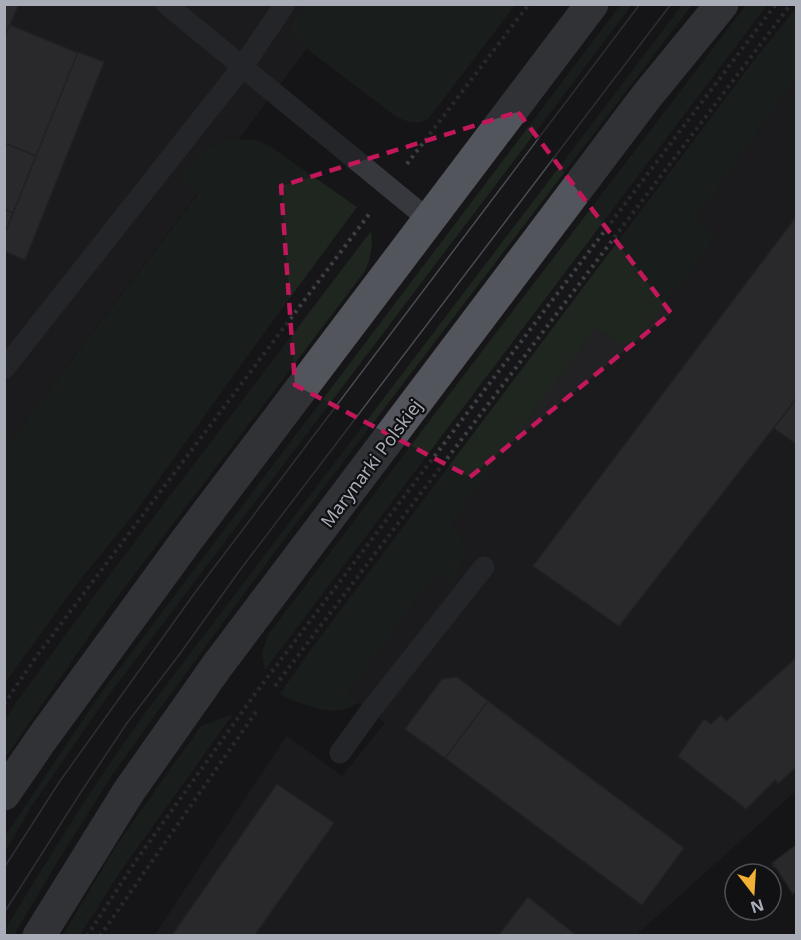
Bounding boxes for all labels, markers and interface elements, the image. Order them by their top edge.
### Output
street label: Marynarki Polskiej [315,394,427,532]
north arrow [723,862,783,922]
text: N [748,894,767,919]

